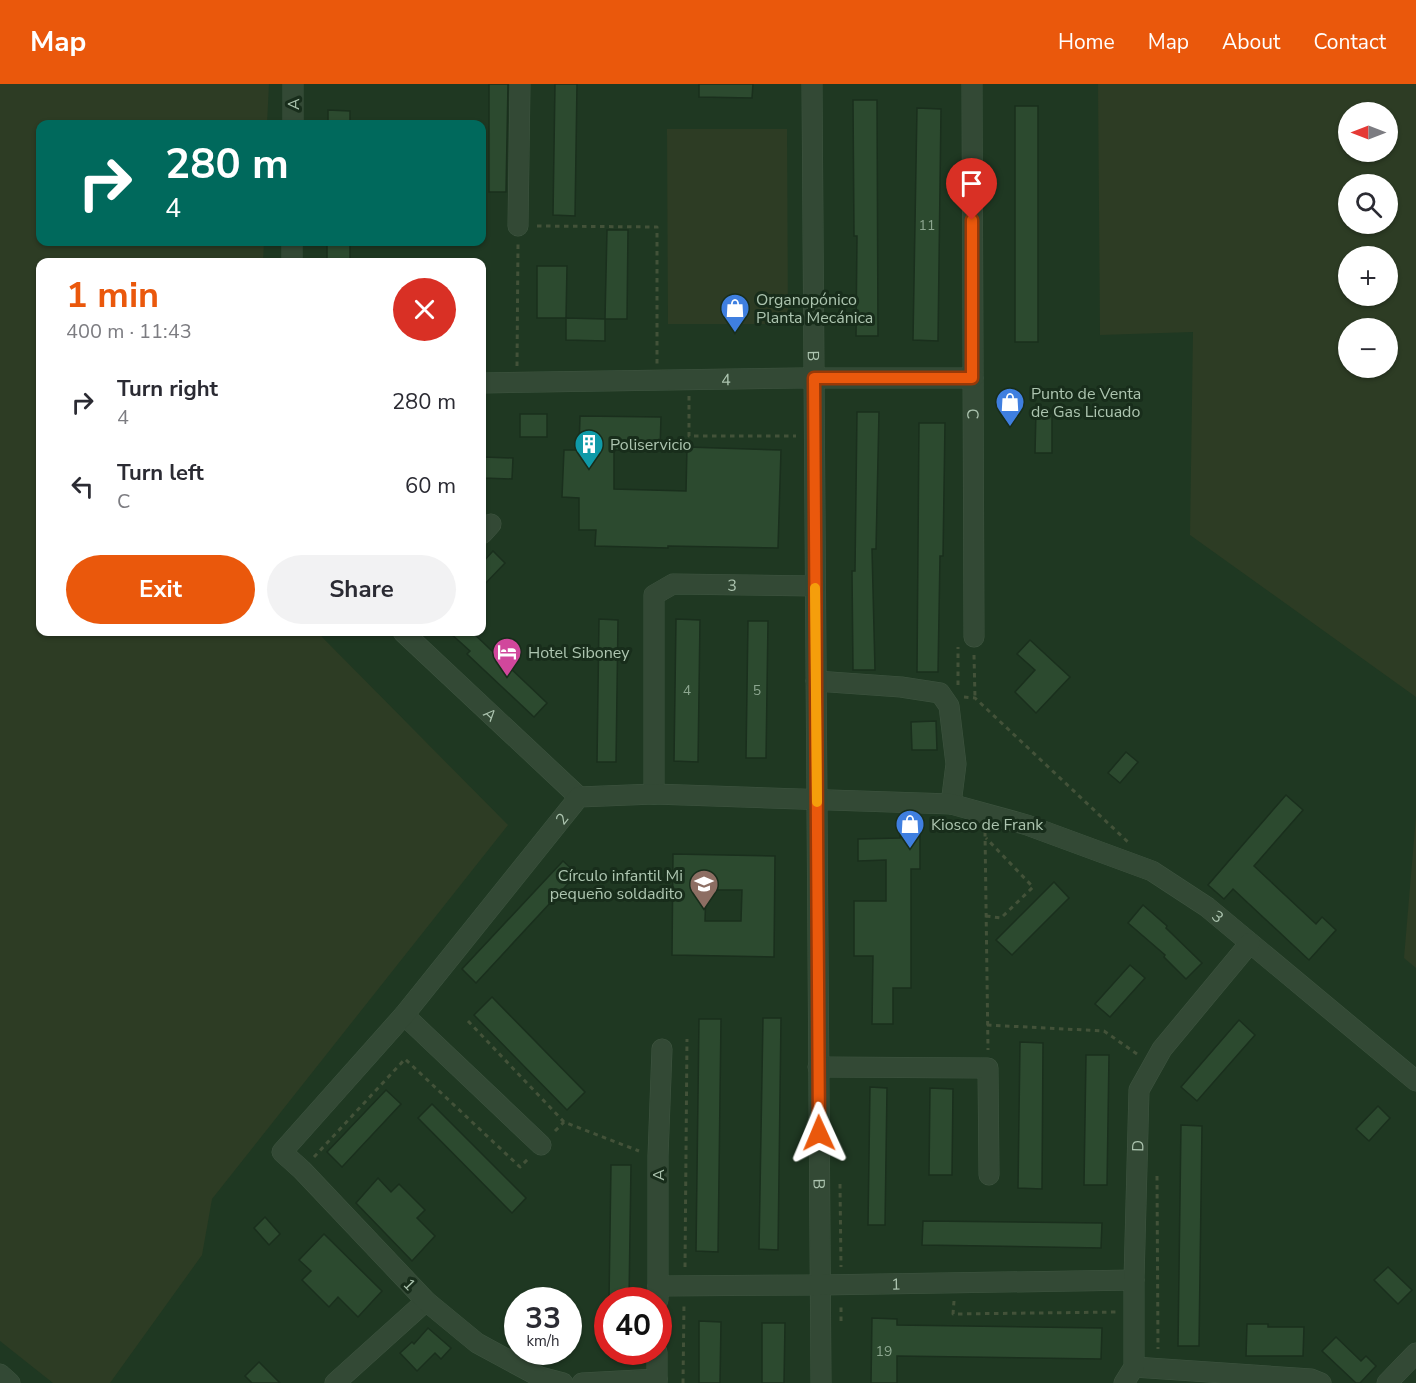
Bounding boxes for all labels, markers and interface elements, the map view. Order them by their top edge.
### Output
text: Map [30,23,86,61]
text: Home [1058,28,1115,56]
text: Map [1148,28,1189,56]
text: About [1222,28,1280,56]
text: Contact [1313,28,1386,56]
street label: A [283,98,305,110]
north arrow [1338,102,1398,162]
map controls [1338,102,1398,378]
text: 280 m [165,136,289,193]
icon: right [66,144,144,222]
pin [946,158,997,220]
icon: arrive [955,167,988,200]
button: search [1338,174,1398,234]
text: 4 [165,190,181,227]
house number: 11 [919,216,935,235]
button: + [1338,246,1398,306]
text: 1 min [66,271,159,320]
button: close [393,278,456,341]
place label: Organopónico Planta Mecánica [756,289,873,329]
shop icon: Organopónico Planta Mecánica [719,292,751,334]
text: 400 m · 11:43 [66,318,192,345]
button: − [1338,318,1398,378]
street label: B [802,351,824,361]
street label: 4 [721,369,731,391]
text: Turn right [117,374,218,404]
place label: Punto de Venta de Gas Licuado [1031,383,1141,423]
icon: right [66,386,99,419]
shop icon: Punto de Venta de Gas Licuado [994,386,1026,428]
text: 280 m [392,387,456,417]
text: 4 [117,404,129,431]
street label: C [961,409,983,420]
building icon: Poliservicio [573,428,605,470]
place label: Poliservicio [610,434,692,456]
text: Turn left [117,458,204,488]
icon: left [66,470,99,503]
text: 60 m [405,471,456,501]
text: C [117,488,130,515]
button: Exit [66,555,255,624]
button: Share [267,555,456,624]
street label: 3 [727,575,737,597]
hotel icon: Hotel Siboney [491,636,523,678]
place label: Hotel Siboney [528,642,630,664]
house number: 4 [683,681,691,700]
house number: 5 [753,681,761,700]
street label: A [478,703,502,727]
shop icon: Kiosco de Frank [894,808,926,850]
street label: 2 [551,809,574,830]
place label: Kiosco de Frank [931,814,1044,836]
place label: Círculo infantil Mi pequeño soldadito [550,865,683,905]
school or university icon: Círculo infantil Mi pequeño soldadito [688,868,720,910]
street label: 3 [1207,905,1228,928]
position arrow [787,1101,851,1165]
street label: D [1127,1140,1150,1152]
street label: A [648,1169,670,1181]
street label: B [808,1178,830,1189]
street label: 1 [398,1274,421,1296]
street label: 1 [891,1274,901,1296]
speed limit sign: 40 [594,1287,672,1365]
text: 33 [525,1298,561,1339]
text: km/h [526,1331,560,1351]
house number: 19 [876,1342,892,1361]

